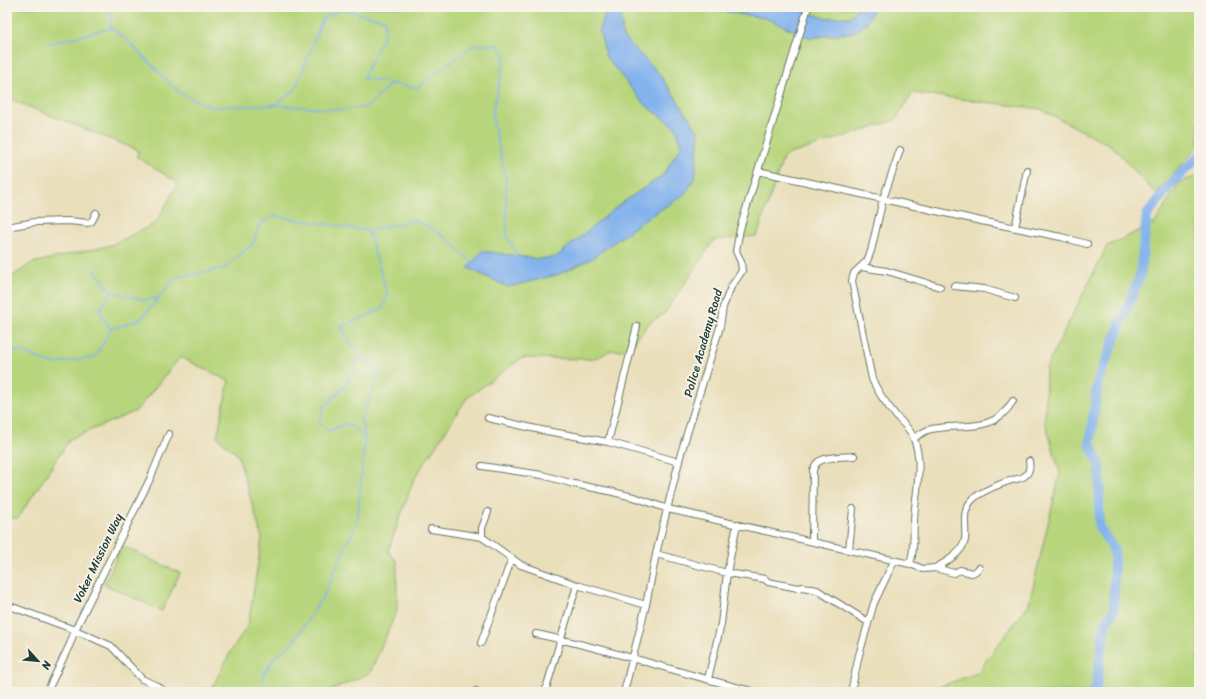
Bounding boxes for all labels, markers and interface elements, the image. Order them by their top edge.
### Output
street label: Police Academy Road [677,285,729,400]
street label: Voker Mission Way [67,509,130,607]
north arrow [18,641,58,681]
text: N [36,657,57,673]

